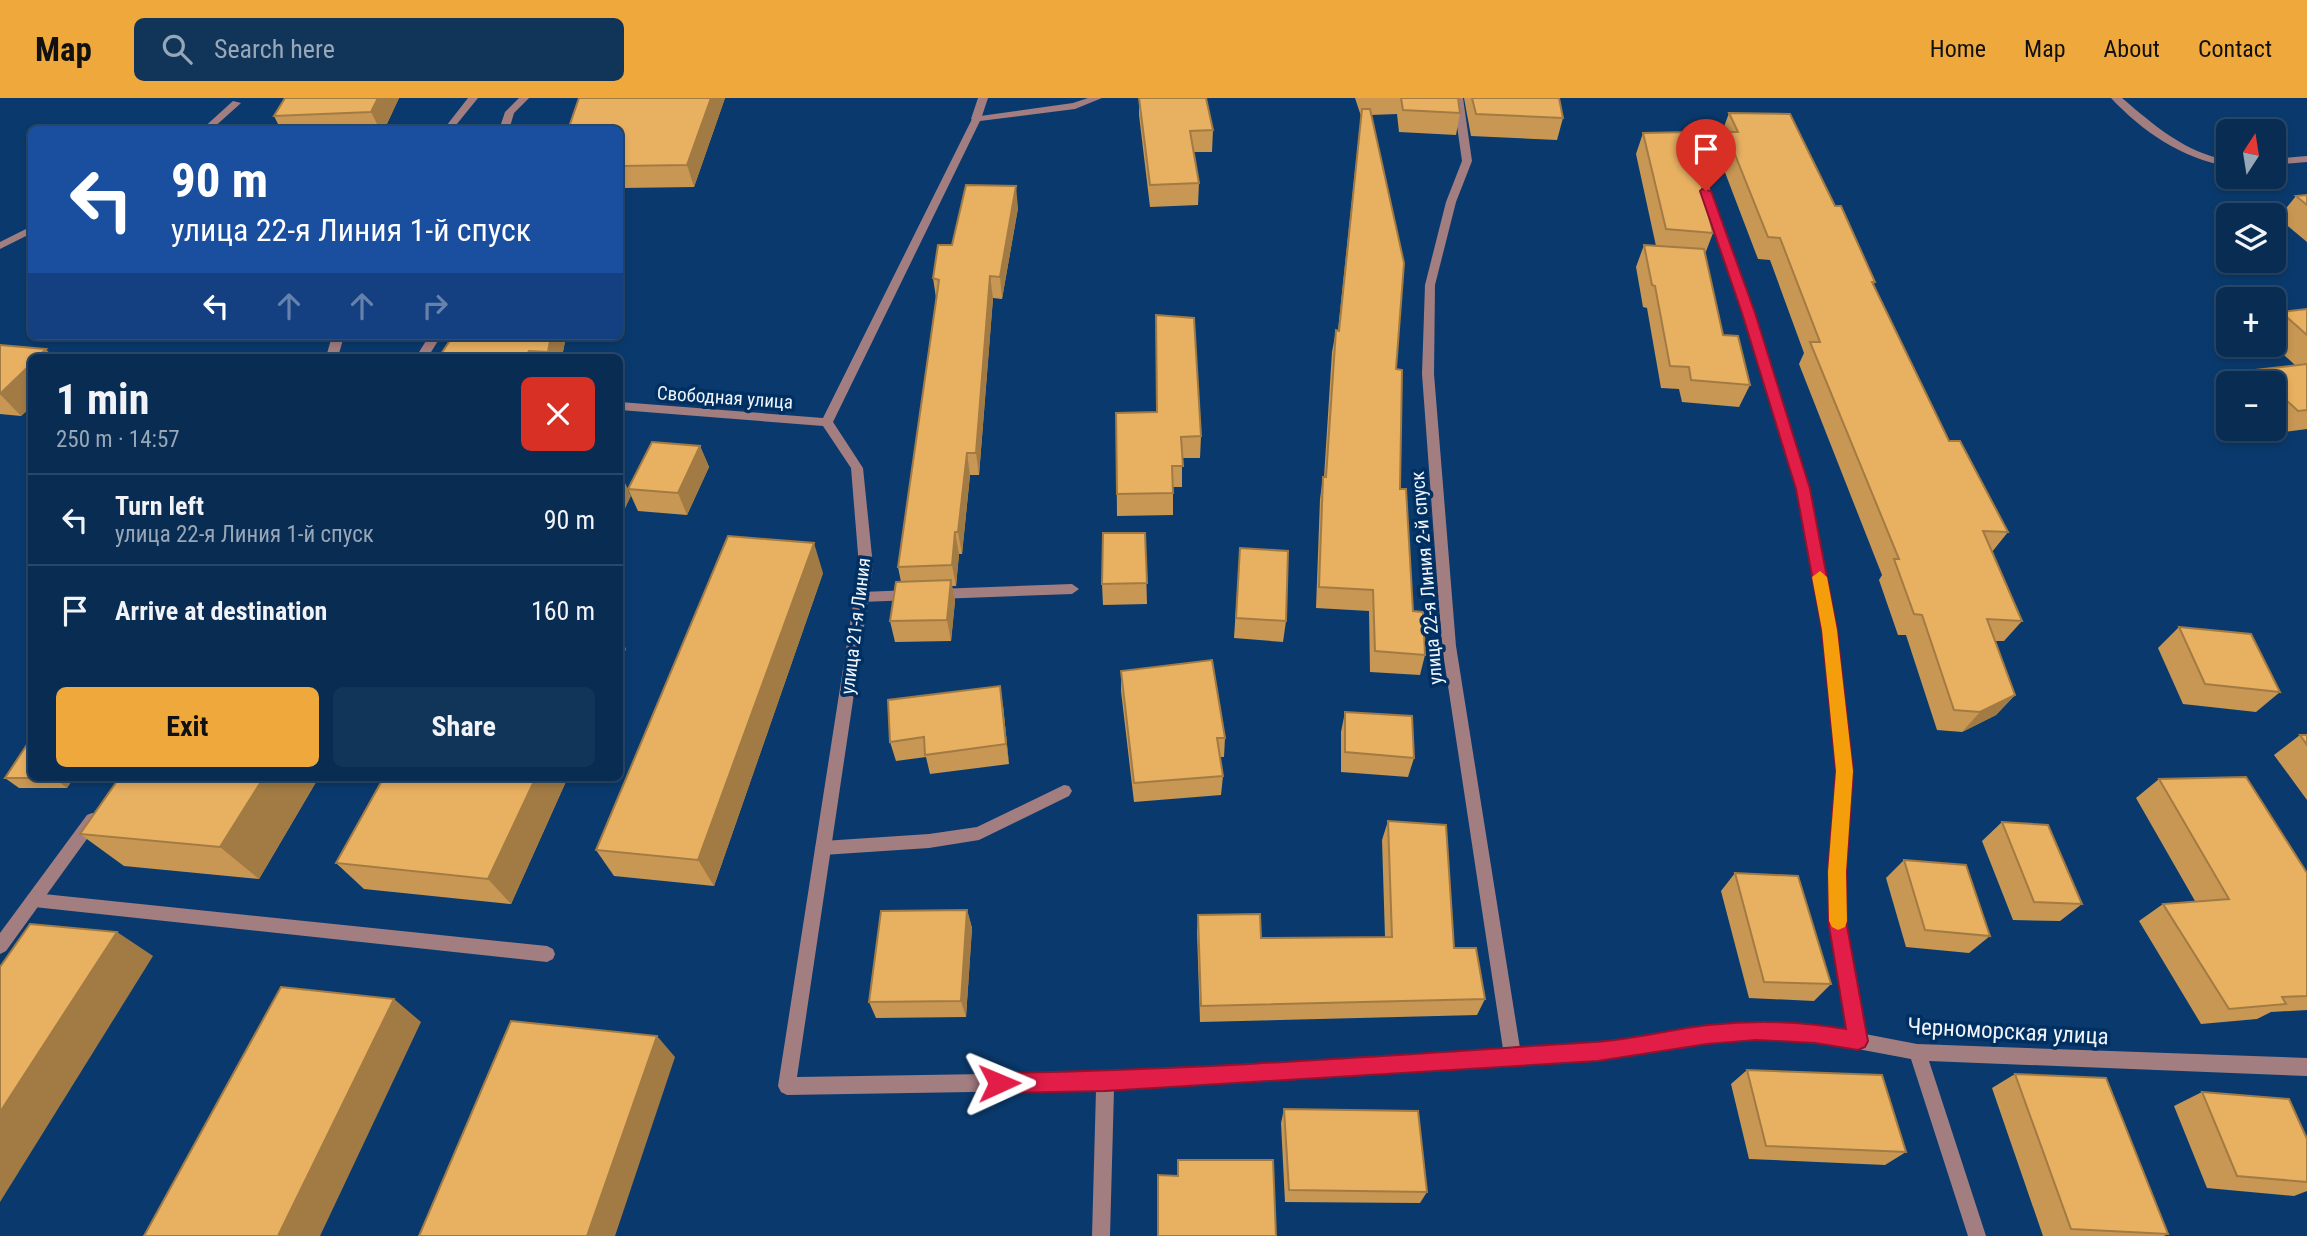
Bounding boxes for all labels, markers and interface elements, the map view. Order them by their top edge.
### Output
search box [134,18,624,81]
text: Map [35,30,92,69]
icon: search [158,30,196,68]
text: Search here [214,34,335,64]
text: Home [1930,35,1986,63]
text: Map [2024,35,2066,63]
text: About [2104,35,2160,63]
text: Contact [2198,35,2272,63]
pin [1676,119,1736,191]
north arrow [2216,119,2286,189]
map controls [2216,119,2286,441]
icon: arrive [1687,130,1725,168]
text: 90 m [171,152,268,209]
icon: left [56,154,147,245]
button: layers [2216,203,2286,273]
text: улица 22-я Линия 1-й спуск [171,211,531,249]
icon: left [197,287,235,325]
icon: ahead [270,287,308,325]
icon: ahead [343,287,381,325]
icon: right [416,287,454,325]
button: + [2216,287,2286,357]
button: − [2216,371,2286,441]
text: 1 min [56,375,149,424]
button: close [521,377,595,451]
street label: Свободная улица [656,381,794,414]
text: 250 m · 14:57 [56,426,180,453]
street label: улица 22-я Линия 2-й спуск [1406,470,1447,685]
text: Turn left [115,491,204,521]
icon: left [56,501,94,539]
text: 90 m [544,505,595,535]
text: улица 22-я Линия 1-й спуск [115,521,374,548]
street label: улица 21-я Линия [836,557,875,696]
icon: arrive [56,592,94,630]
text: Arrive at destination [115,596,327,626]
text: 160 m [531,596,595,626]
button: Exit [56,687,319,767]
button: Share [333,687,595,767]
street label: Черноморская улица [1907,1013,2109,1050]
position arrow [962,1046,1036,1120]

